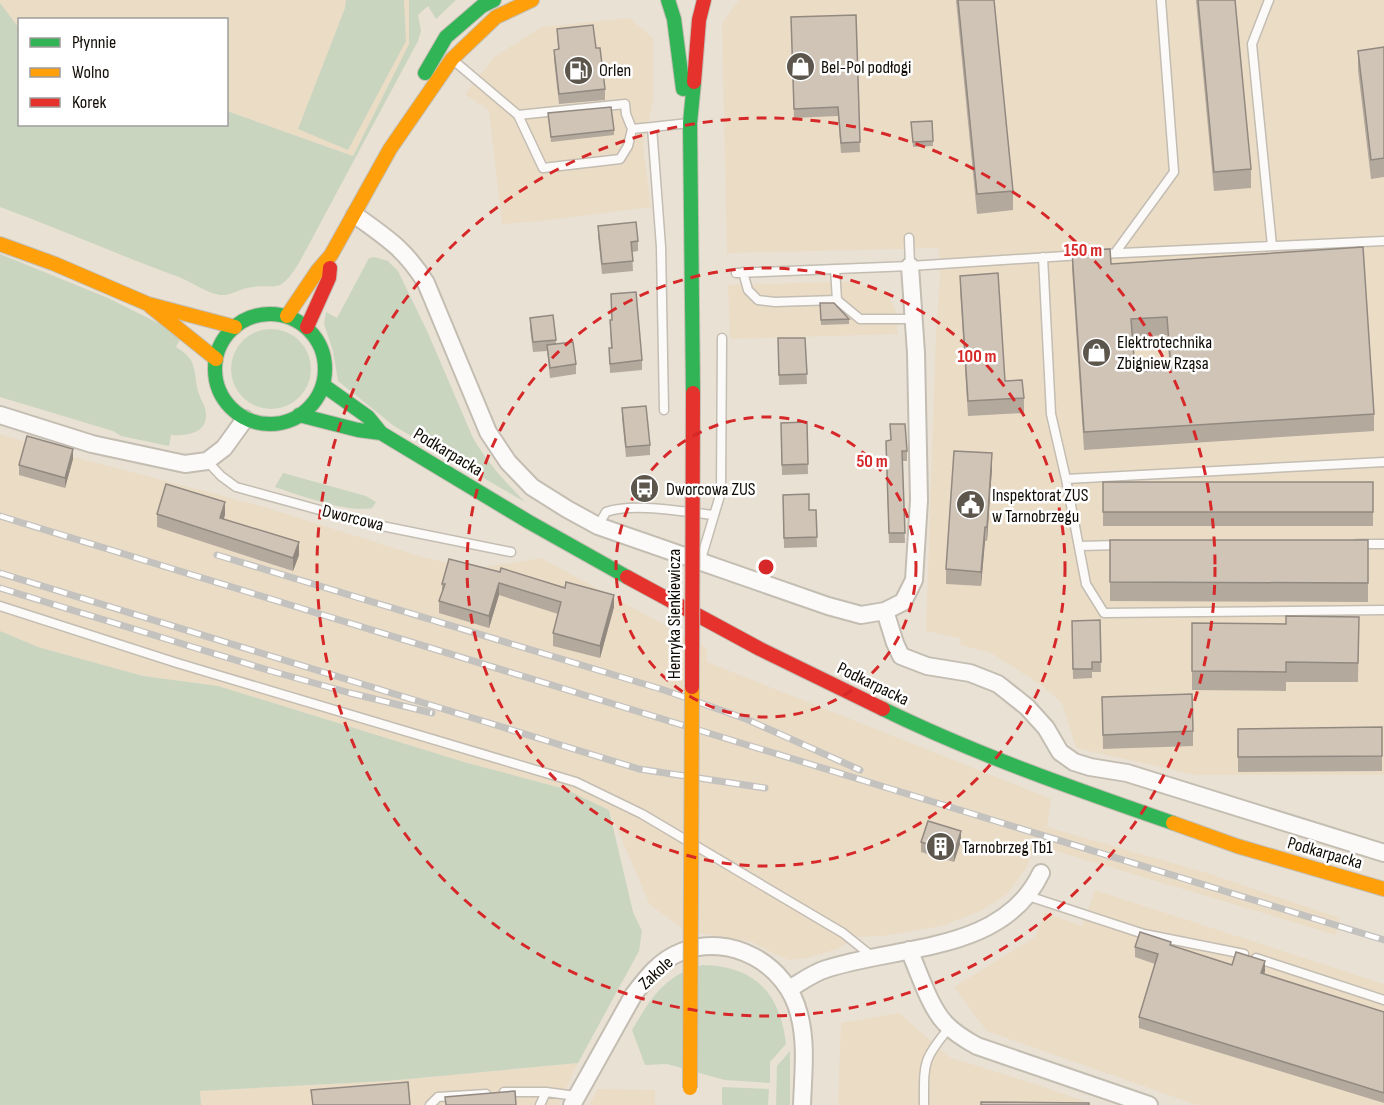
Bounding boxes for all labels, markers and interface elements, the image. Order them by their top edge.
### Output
legend [18,18,228,126]
text: Płynnie [72,32,116,53]
shop icon: Bel-Pol podłogi [784,51,816,83]
fuel station icon: Orlen [562,54,594,86]
place label: Bel-Pol podłogi [821,57,911,78]
place label: Orlen [599,60,631,81]
text: Wolno [72,62,109,83]
text: Korek [72,92,106,113]
text: 150 m [1064,240,1102,261]
place label: Elektrotechnika Zbigniew Rząsa [1117,332,1212,374]
shop icon: Elektrotechnika Zbigniew Rząsa [1080,336,1112,368]
text: 100 m [958,346,997,367]
street label: Podkarpacka [410,423,486,481]
text: 50 m [856,451,888,472]
bus stop icon: Dworcowa ZUS [629,473,661,505]
place label: Dworcowa ZUS [666,479,756,500]
place label: Inspektorat ZUS w Tarnobrzegu [992,485,1089,527]
public building icon: Inspektorat ZUS w Tarnobrzegu [955,489,987,521]
street label: Dworcowa [320,500,386,536]
street label: Henryka Sienkiewicza [664,549,685,679]
centre of rings [756,557,776,577]
street label: Podkarpacka [834,658,912,710]
building icon: Tarnobrzeg Tb1 [925,831,957,863]
street label: Podkarpacka [1285,832,1365,874]
place label: Tarnobrzeg Tb1 [962,837,1053,858]
street label: Zakole [635,952,677,994]

